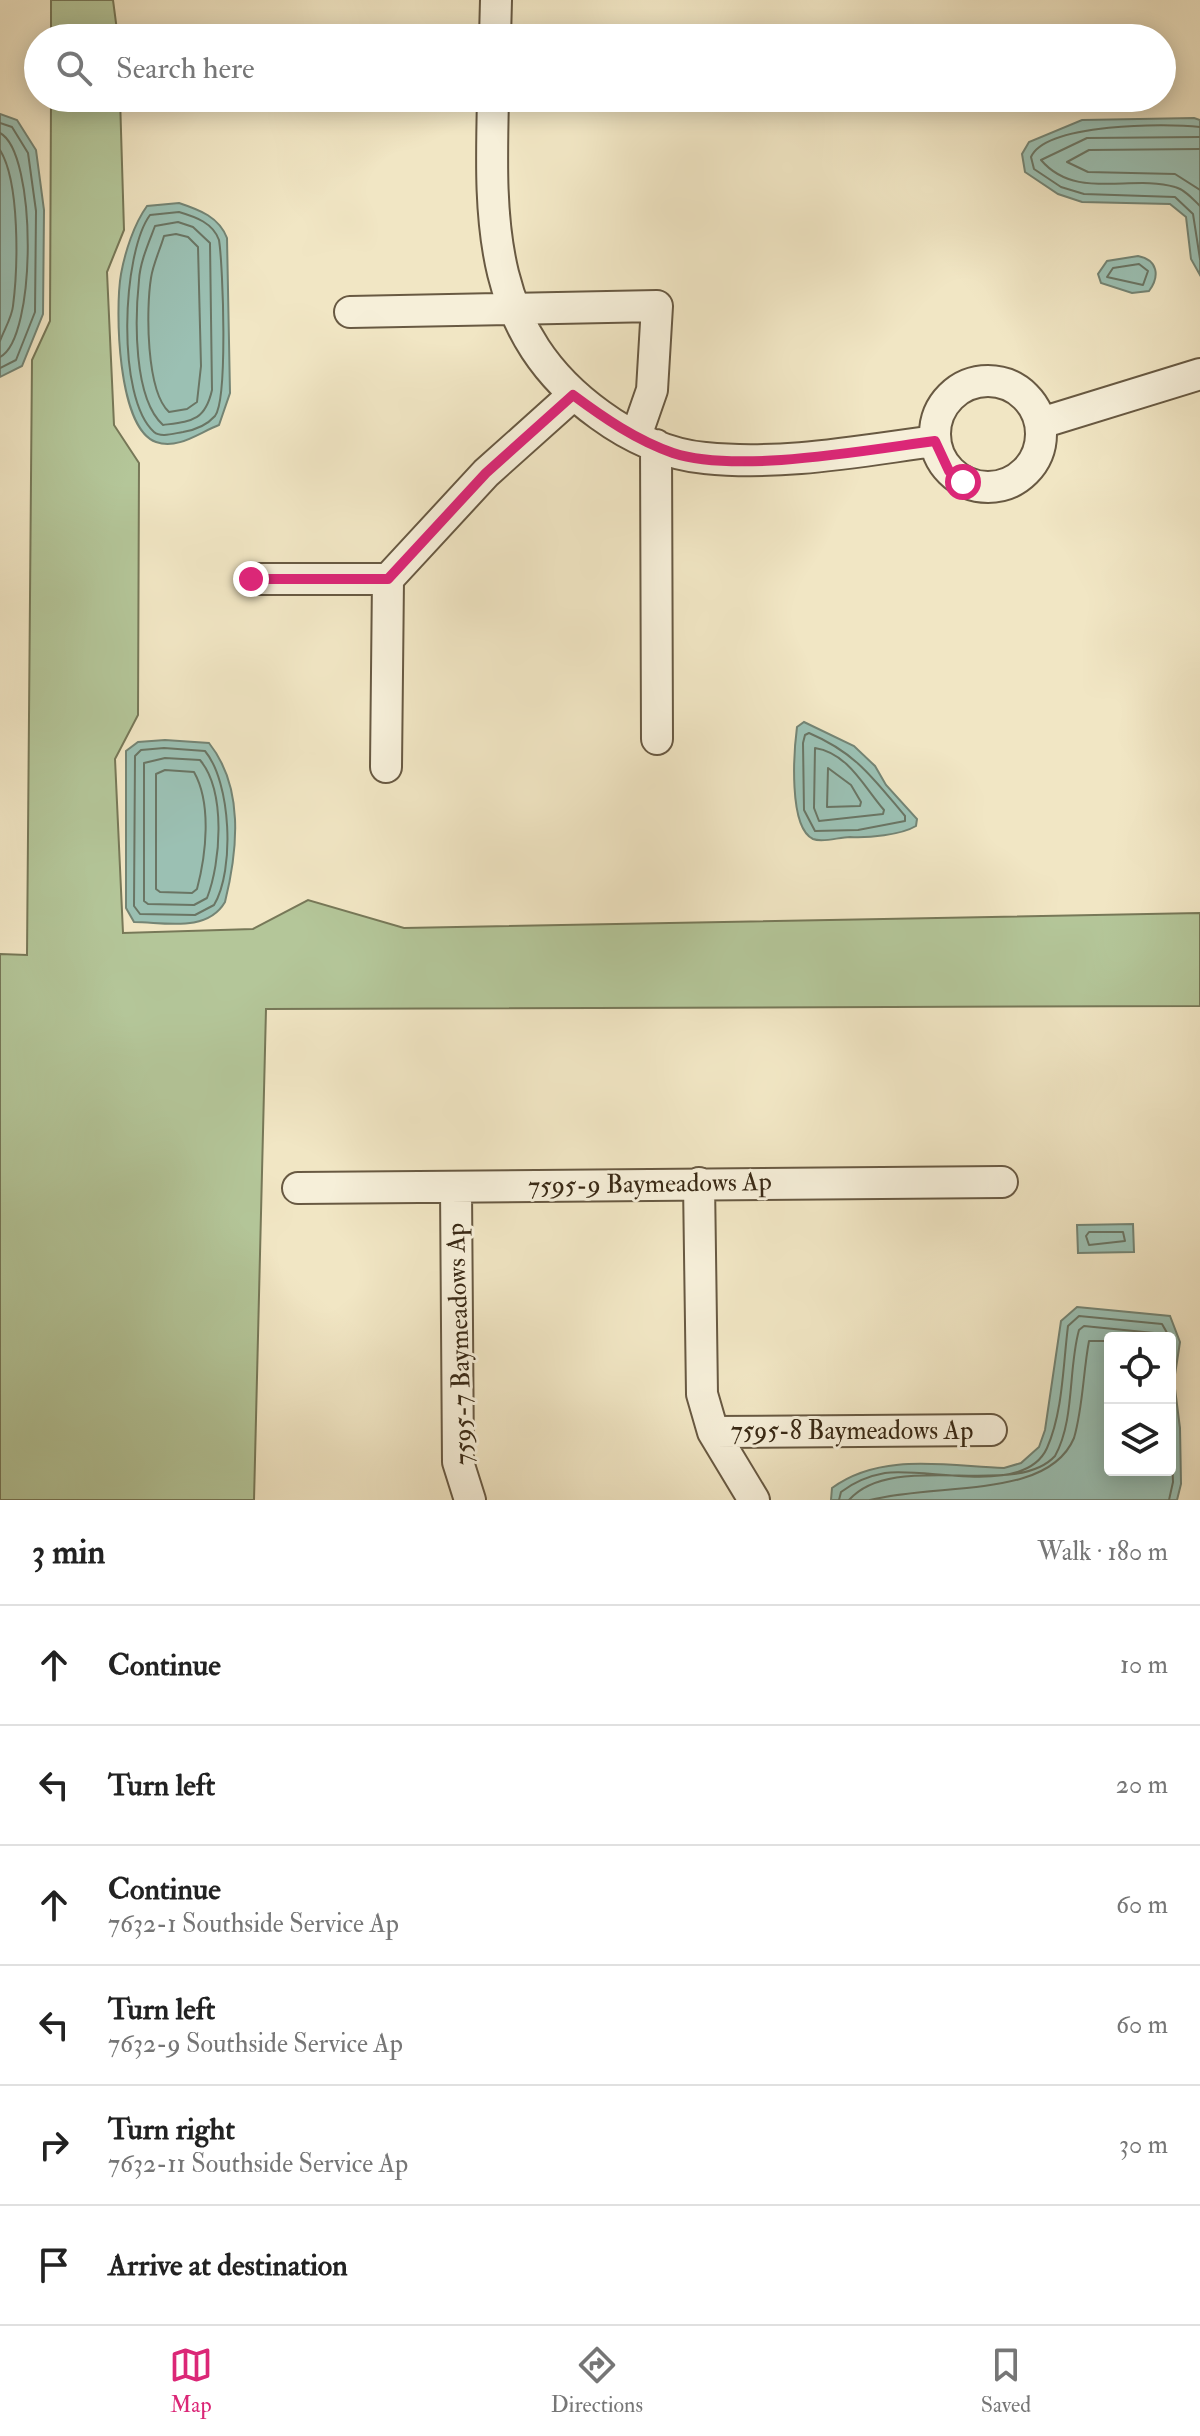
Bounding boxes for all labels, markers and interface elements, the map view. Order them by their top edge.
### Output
search box [24,24,1176,112]
icon: search [52,46,96,90]
text: Search here [116,50,255,87]
route start [945,464,981,500]
route end [233,561,269,597]
street label: 7595-9 Baymeadows Ap [528,1166,772,1203]
street label: 7595-7 Baymeadows Ap [440,1222,481,1466]
map controls [1104,1332,1176,1476]
button: locate [1104,1332,1176,1404]
button: layers [1104,1404,1176,1476]
street label: 7595-8 Baymeadows Ap [731,1415,973,1448]
text: 3 min [32,1531,105,1574]
text: Walk · 180 m [1038,1536,1168,1568]
icon: ahead [32,1643,76,1687]
text: Continue [108,1647,221,1684]
text: 10 m [1120,1649,1168,1681]
icon: left [32,1763,76,1807]
text: Turn left [108,1767,215,1804]
text: 20 m [1116,1769,1168,1801]
text: Continue [108,1871,221,1908]
icon: ahead [32,1883,76,1927]
text: 60 m [1116,1889,1168,1921]
text: 7632-1 Southside Service Ap [108,1908,399,1940]
text: Turn left [108,1991,215,2028]
icon: left [32,2003,76,2047]
text: 60 m [1116,2009,1168,2041]
text: 7632-9 Southside Service Ap [108,2028,403,2060]
text: Turn right [108,2111,235,2148]
icon: right [32,2123,76,2167]
text: 30 m [1119,2129,1168,2161]
text: 7632-11 Southside Service Ap [108,2148,408,2180]
icon: arrive [32,2243,76,2287]
text: Arrive at destination [108,2247,348,2284]
tab: Map [169,2343,213,2419]
tab: Directions [551,2343,643,2419]
tab: Saved [981,2343,1031,2419]

